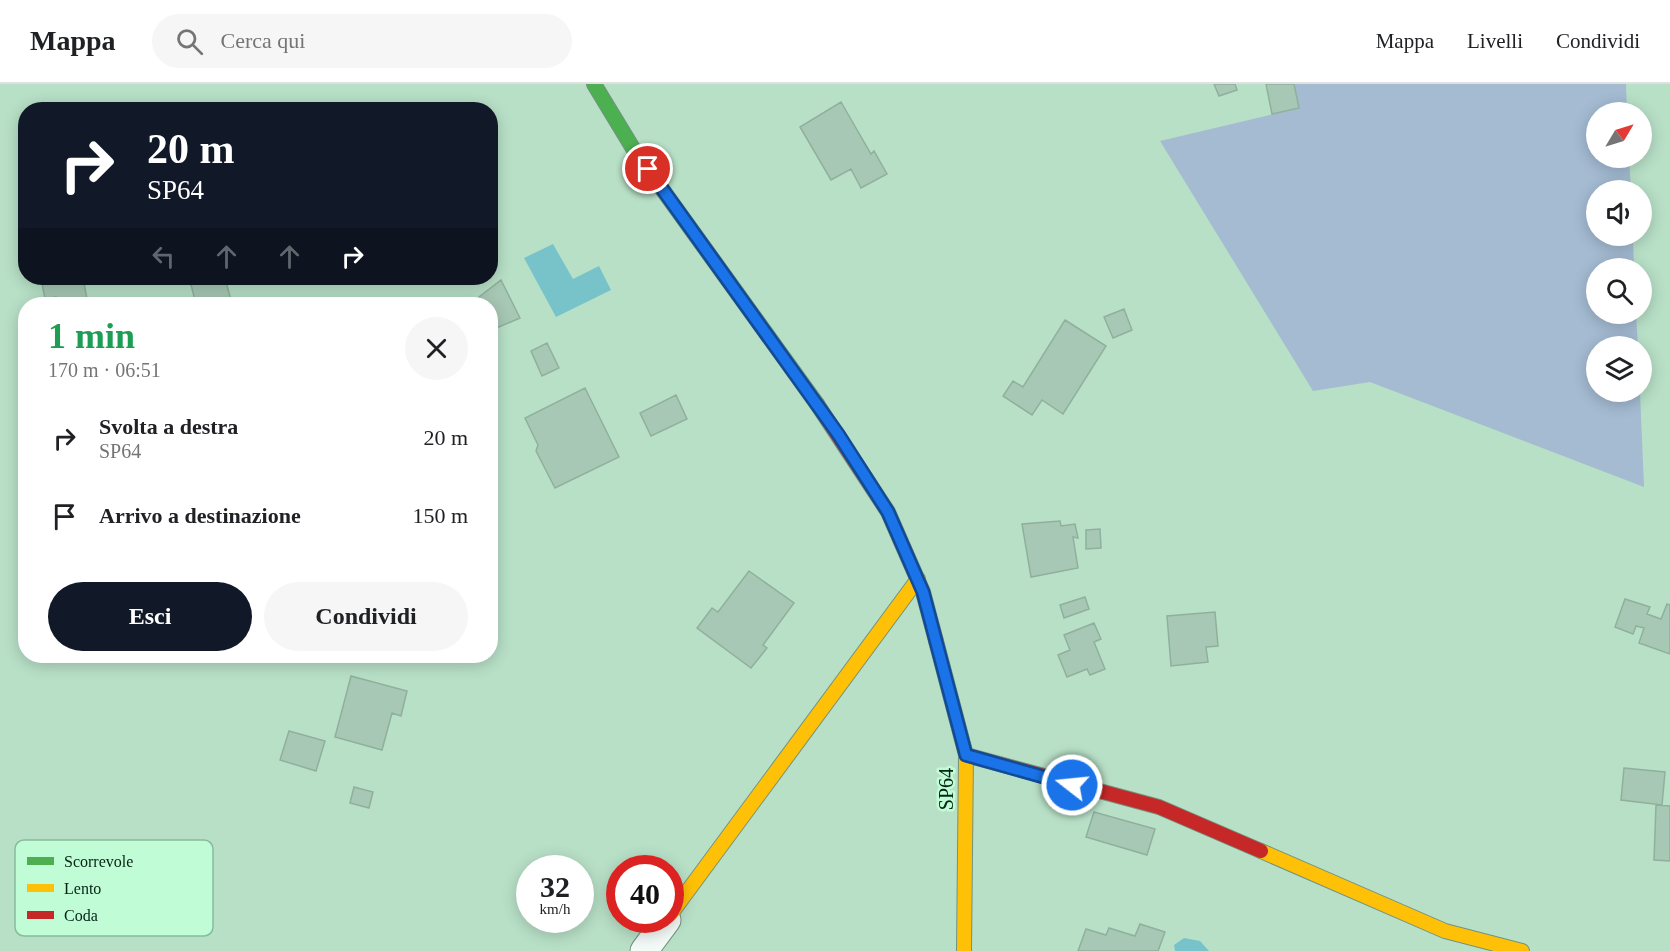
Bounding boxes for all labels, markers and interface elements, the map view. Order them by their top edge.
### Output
search box [152,14,572,68]
text: Mappa [30,25,116,56]
icon: search [173,25,206,58]
text: Cerca qui [221,28,305,53]
text: Mappa [1376,29,1434,53]
text: Livelli [1467,29,1523,53]
text: Condividi [1556,29,1640,53]
north arrow [1586,102,1652,168]
map controls [1586,102,1652,402]
icon: right [48,126,126,204]
text: 20 m [147,126,235,172]
pin [622,143,673,194]
icon: arrive [631,152,664,185]
text: SP64 [147,175,204,205]
button: sound [1586,180,1652,246]
icon: left [147,240,180,273]
icon: ahead [210,240,243,273]
icon: ahead [273,240,306,273]
icon: right [336,240,369,273]
button: search [1586,258,1652,324]
text: 1 min [48,316,135,356]
button: close [405,317,468,380]
button: layers [1586,336,1652,402]
text: 170 m · 06:51 [48,359,161,381]
text: Svolta a destra [99,414,238,439]
icon: right [48,422,81,455]
text: 20 m [423,425,468,450]
text: SP64 [99,440,141,462]
icon: arrive [48,500,81,533]
text: Arrivo a destinazione [99,503,301,528]
text: 150 m [412,503,468,528]
button: Esci [48,582,252,651]
button: Condividi [264,582,468,651]
position arrow [1040,753,1104,817]
street label: SP64 [935,768,957,810]
legend [15,840,213,936]
text: Scorrevole [64,853,133,870]
speed limit sign: 40 [606,855,684,933]
text: 32 [540,870,570,903]
text: Lento [64,880,101,897]
text: km/h [540,901,570,917]
text: Coda [64,907,98,924]

